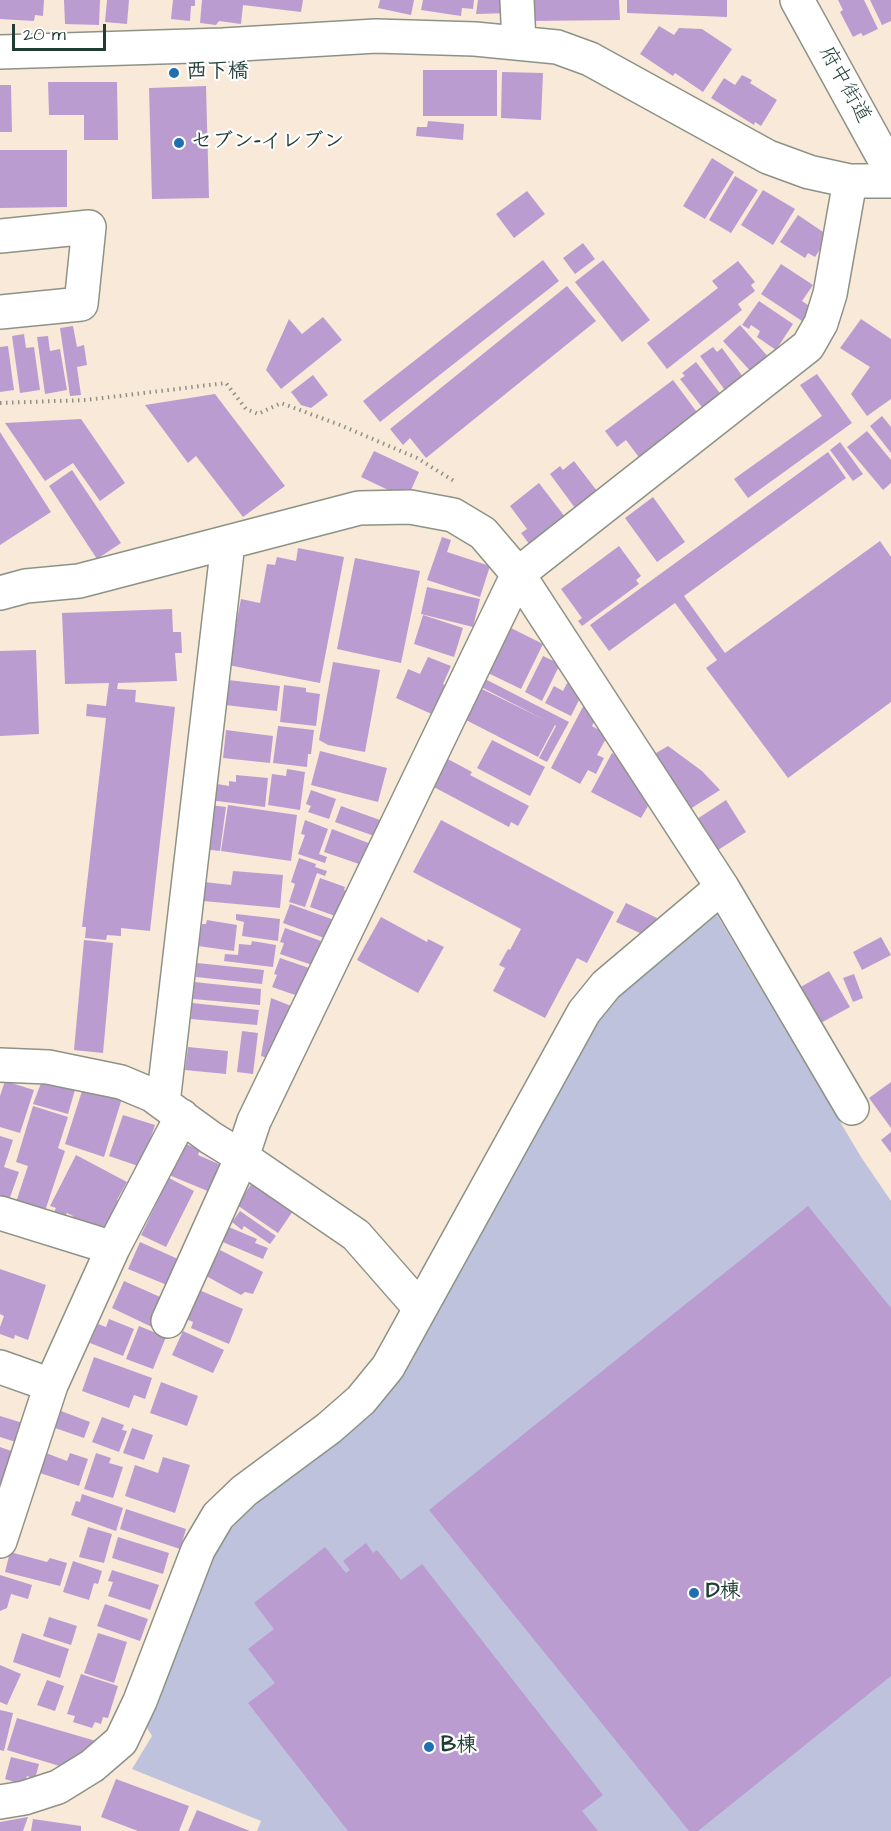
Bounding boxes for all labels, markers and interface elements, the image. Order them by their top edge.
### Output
scale bar [15,12,110,50]
text: 20 m [23,22,66,47]
street label: 府中街道 [813,42,875,128]
place label: 西下橋 [186,60,249,86]
marker: 西下橋 [167,66,181,80]
place label: セブン-イレブン [191,130,345,156]
marker: セブン-イレブン [172,136,186,150]
place label: D棟 [706,1580,741,1606]
marker: D棟 [687,1586,701,1600]
place label: B棟 [441,1734,477,1760]
marker: B棟 [422,1740,436,1754]

